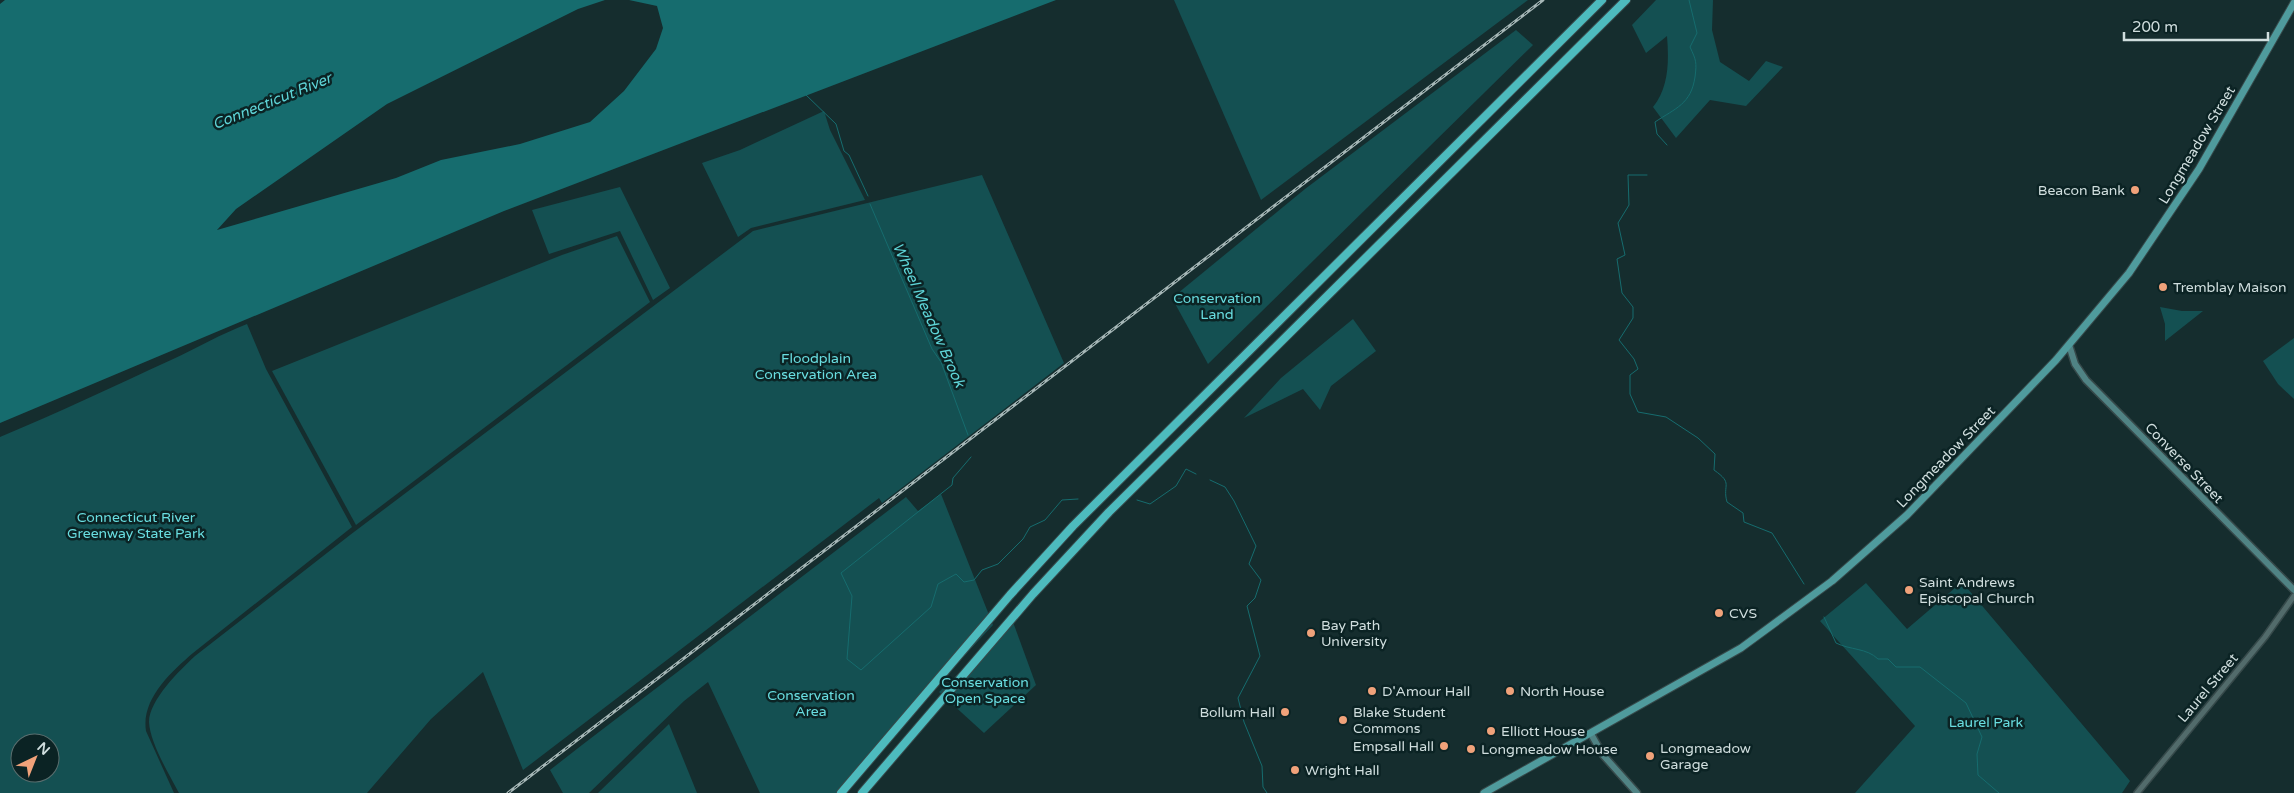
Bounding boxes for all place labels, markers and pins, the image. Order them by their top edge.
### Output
place label: Beacon Bank [2038,182,2125,199]
marker: Beacon Bank [2129,184,2141,196]
place label: Tremblay Maison [2173,279,2286,296]
marker: Tremblay Maison [2157,281,2169,293]
place label: Saint Andrews Episcopal Church [1919,574,2035,607]
marker: Saint Andrews Episcopal Church [1903,584,1915,596]
place label: CVS [1729,605,1757,622]
marker: CVS [1713,607,1725,619]
place label: Bay Path University [1321,617,1387,650]
marker: Bay Path University [1305,627,1317,639]
place label: D'Amour Hall [1382,683,1470,700]
place label: North House [1520,683,1605,700]
marker: D'Amour Hall [1366,685,1378,697]
marker: North House [1504,685,1516,697]
place label: Bollum Hall [1199,704,1275,721]
place label: Blake Student Commons [1353,704,1446,737]
marker: Bollum Hall [1279,706,1291,718]
marker: Blake Student Commons [1337,714,1349,726]
place label: Elliott House [1501,723,1585,740]
marker: Elliott House [1485,725,1497,737]
place label: Empsall Hall [1353,738,1434,755]
marker: Empsall Hall [1438,740,1450,752]
place label: Longmeadow Garage [1660,740,1751,773]
place label: Longmeadow House [1481,741,1618,758]
marker: Longmeadow House [1465,743,1477,755]
marker: Longmeadow Garage [1644,750,1656,762]
place label: Wright Hall [1305,762,1380,779]
marker: Wright Hall [1289,764,1301,776]

